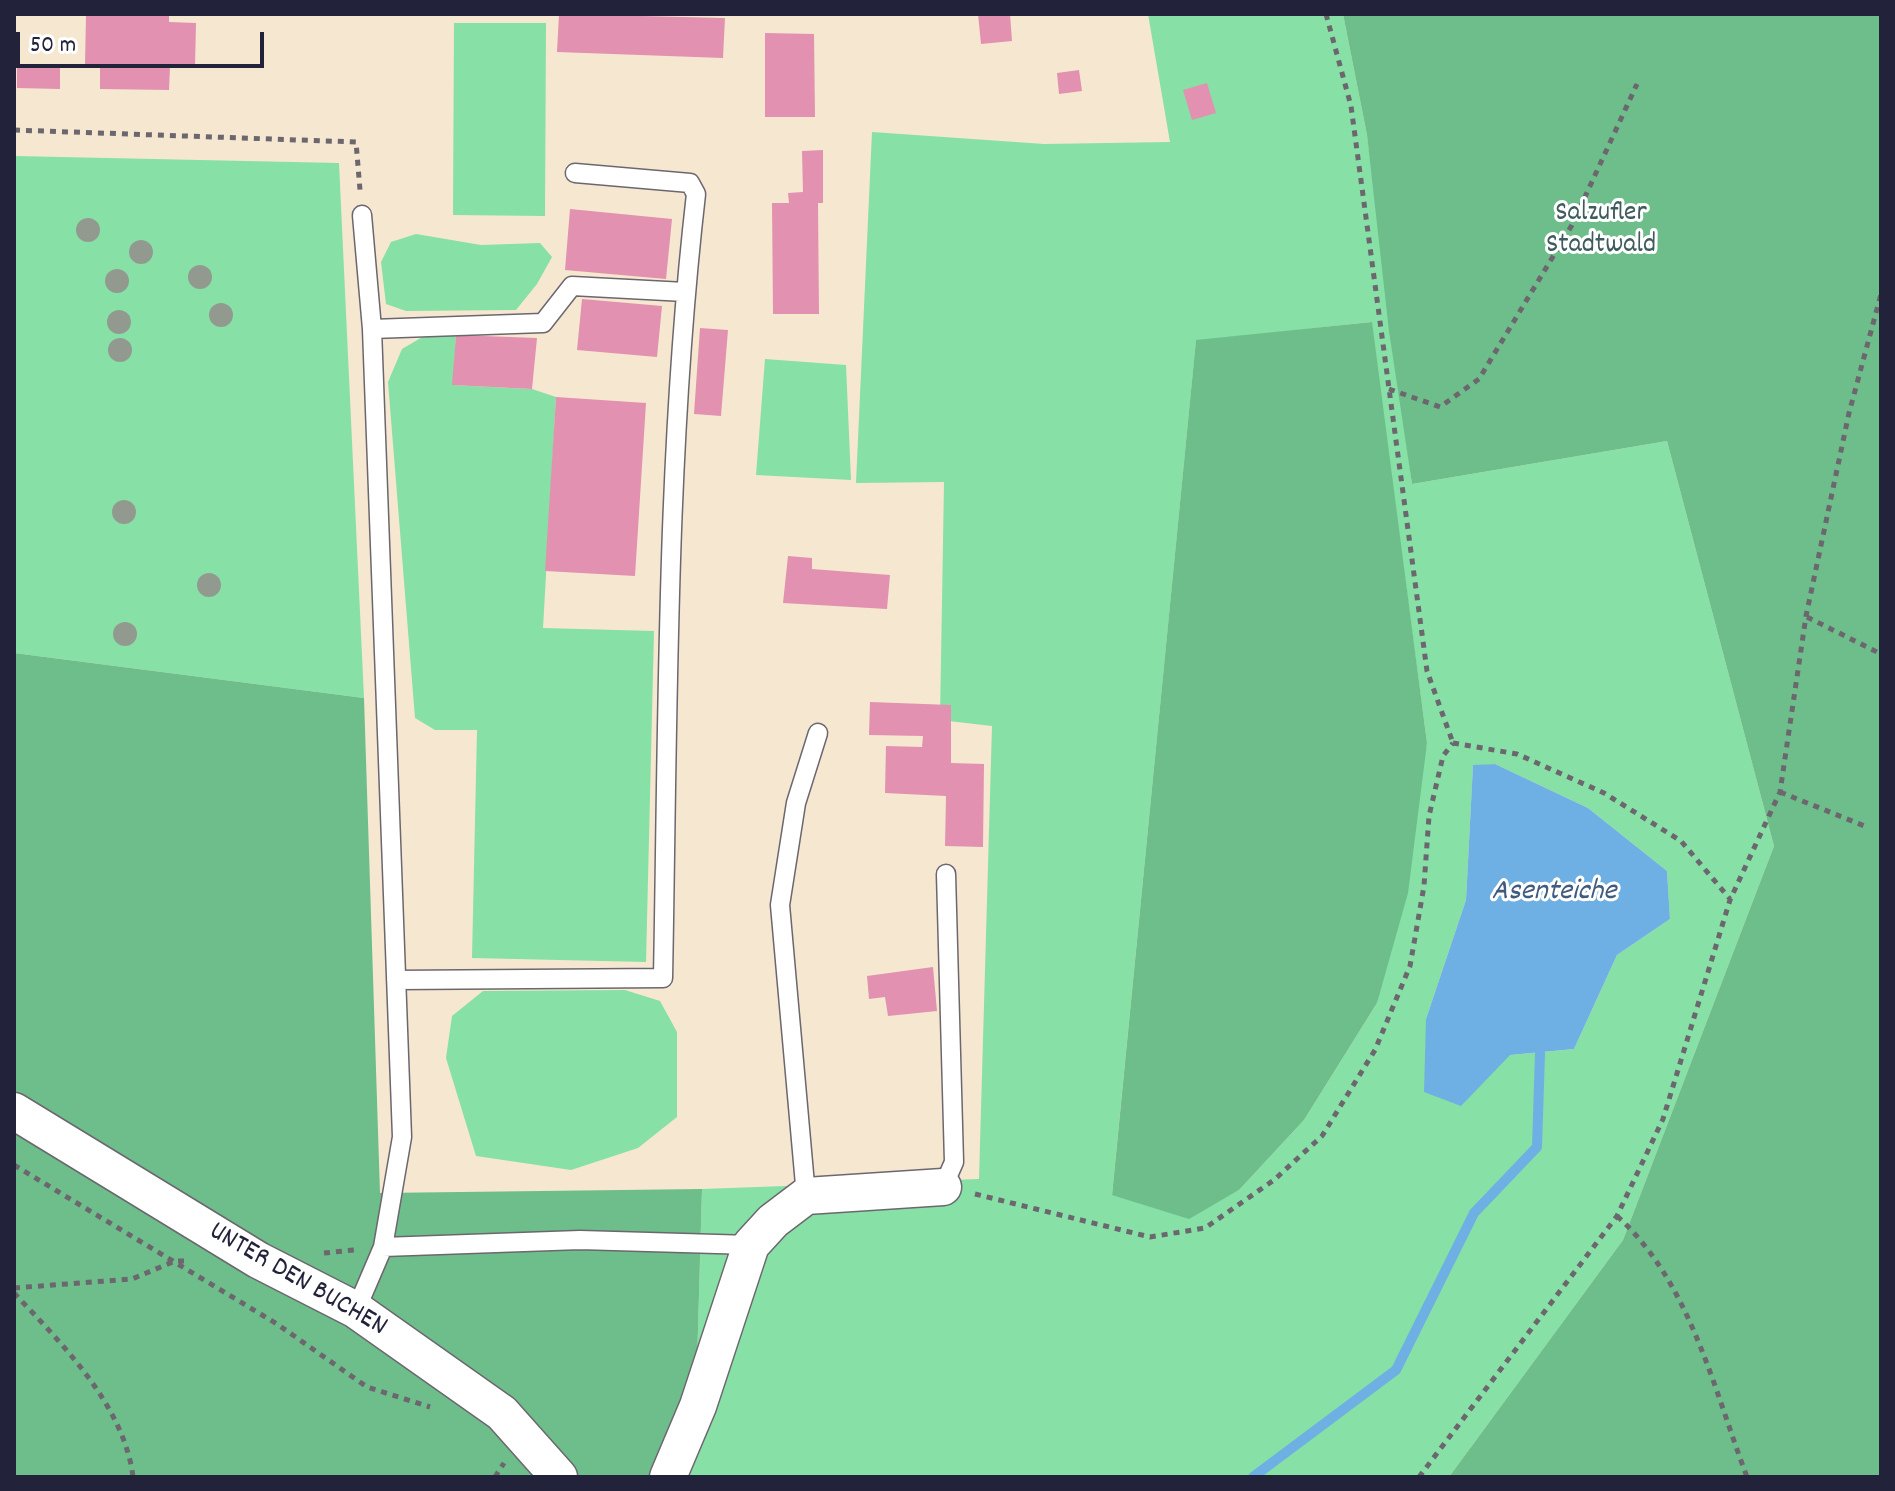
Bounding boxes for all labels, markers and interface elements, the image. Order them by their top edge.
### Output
scale bar [20,16,268,66]
text: 50 m [30,29,76,63]
park label: Salzufler Stadtwald [1546,198,1656,264]
water label: Asenteiche [1492,876,1616,912]
street label: UNTER DEN BUCHEN [202,1216,392,1346]

